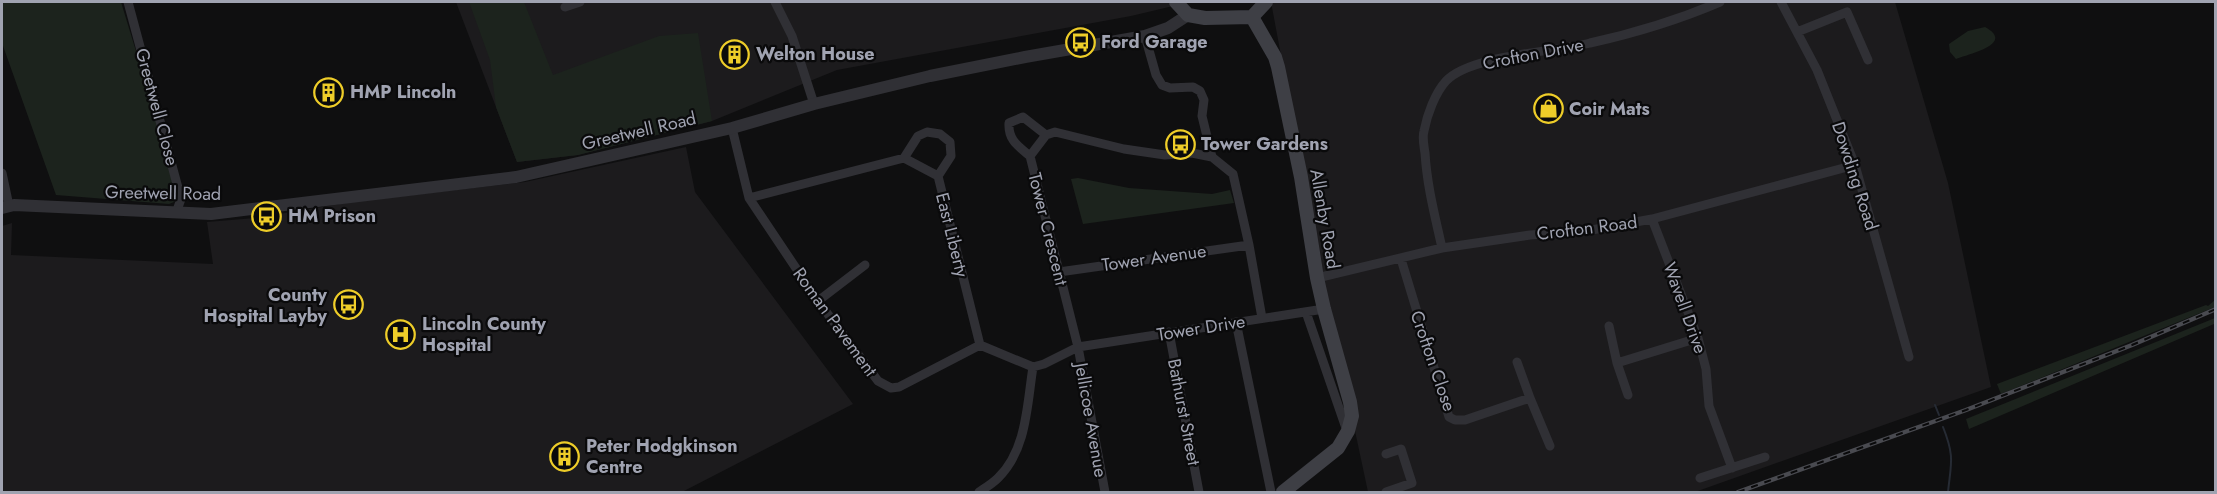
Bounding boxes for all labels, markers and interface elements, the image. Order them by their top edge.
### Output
bus stop icon: Ford Garage [1064,26,1096,58]
place label: Ford Garage [1101,29,1208,55]
street label: Crofton Drive [1480,31,1586,77]
building icon: Welton House [719,38,751,70]
place label: Welton House [756,41,875,67]
street label: Greetwell Close [129,45,185,169]
building icon: HMP Lincoln [313,76,345,108]
place label: HMP Lincoln [350,79,456,105]
shop icon: Coir Mats [1532,93,1564,125]
place label: Coir Mats [1569,96,1650,122]
street label: Greetwell Road [579,105,699,157]
street label: Dowding Road [1825,118,1885,234]
bus stop icon: Tower Gardens [1164,128,1196,160]
place label: Tower Gardens [1201,131,1328,157]
street label: Allenby Road [1303,167,1347,271]
street label: Tower Crescent [1021,170,1075,289]
street label: Greetwell Road [105,179,221,207]
street label: East Liberty [929,190,975,280]
bus stop icon: HM Prison [251,200,283,232]
place label: HM Prison [288,203,376,229]
street label: Crofton Road [1535,209,1639,247]
street label: Tower Avenue [1100,238,1208,278]
street label: Wavell Drive [1657,259,1713,357]
street label: Roman Pavement [786,262,884,383]
place label: County Hospital Layby [204,282,328,329]
bus stop icon: County Hospital Layby [332,289,364,321]
street label: Crofton Close [1404,307,1462,415]
street label: Tower Drive [1155,308,1247,348]
place label: Lincoln County Hospital [422,311,547,358]
hospital icon: Lincoln County Hospital [385,318,417,350]
street label: Bathurst Street [1161,356,1207,468]
street label: Jellicoe Avenue [1068,359,1114,479]
place label: Peter Hodgkinson Centre [586,433,738,480]
building icon: Peter Hodgkinson Centre [549,440,581,472]

